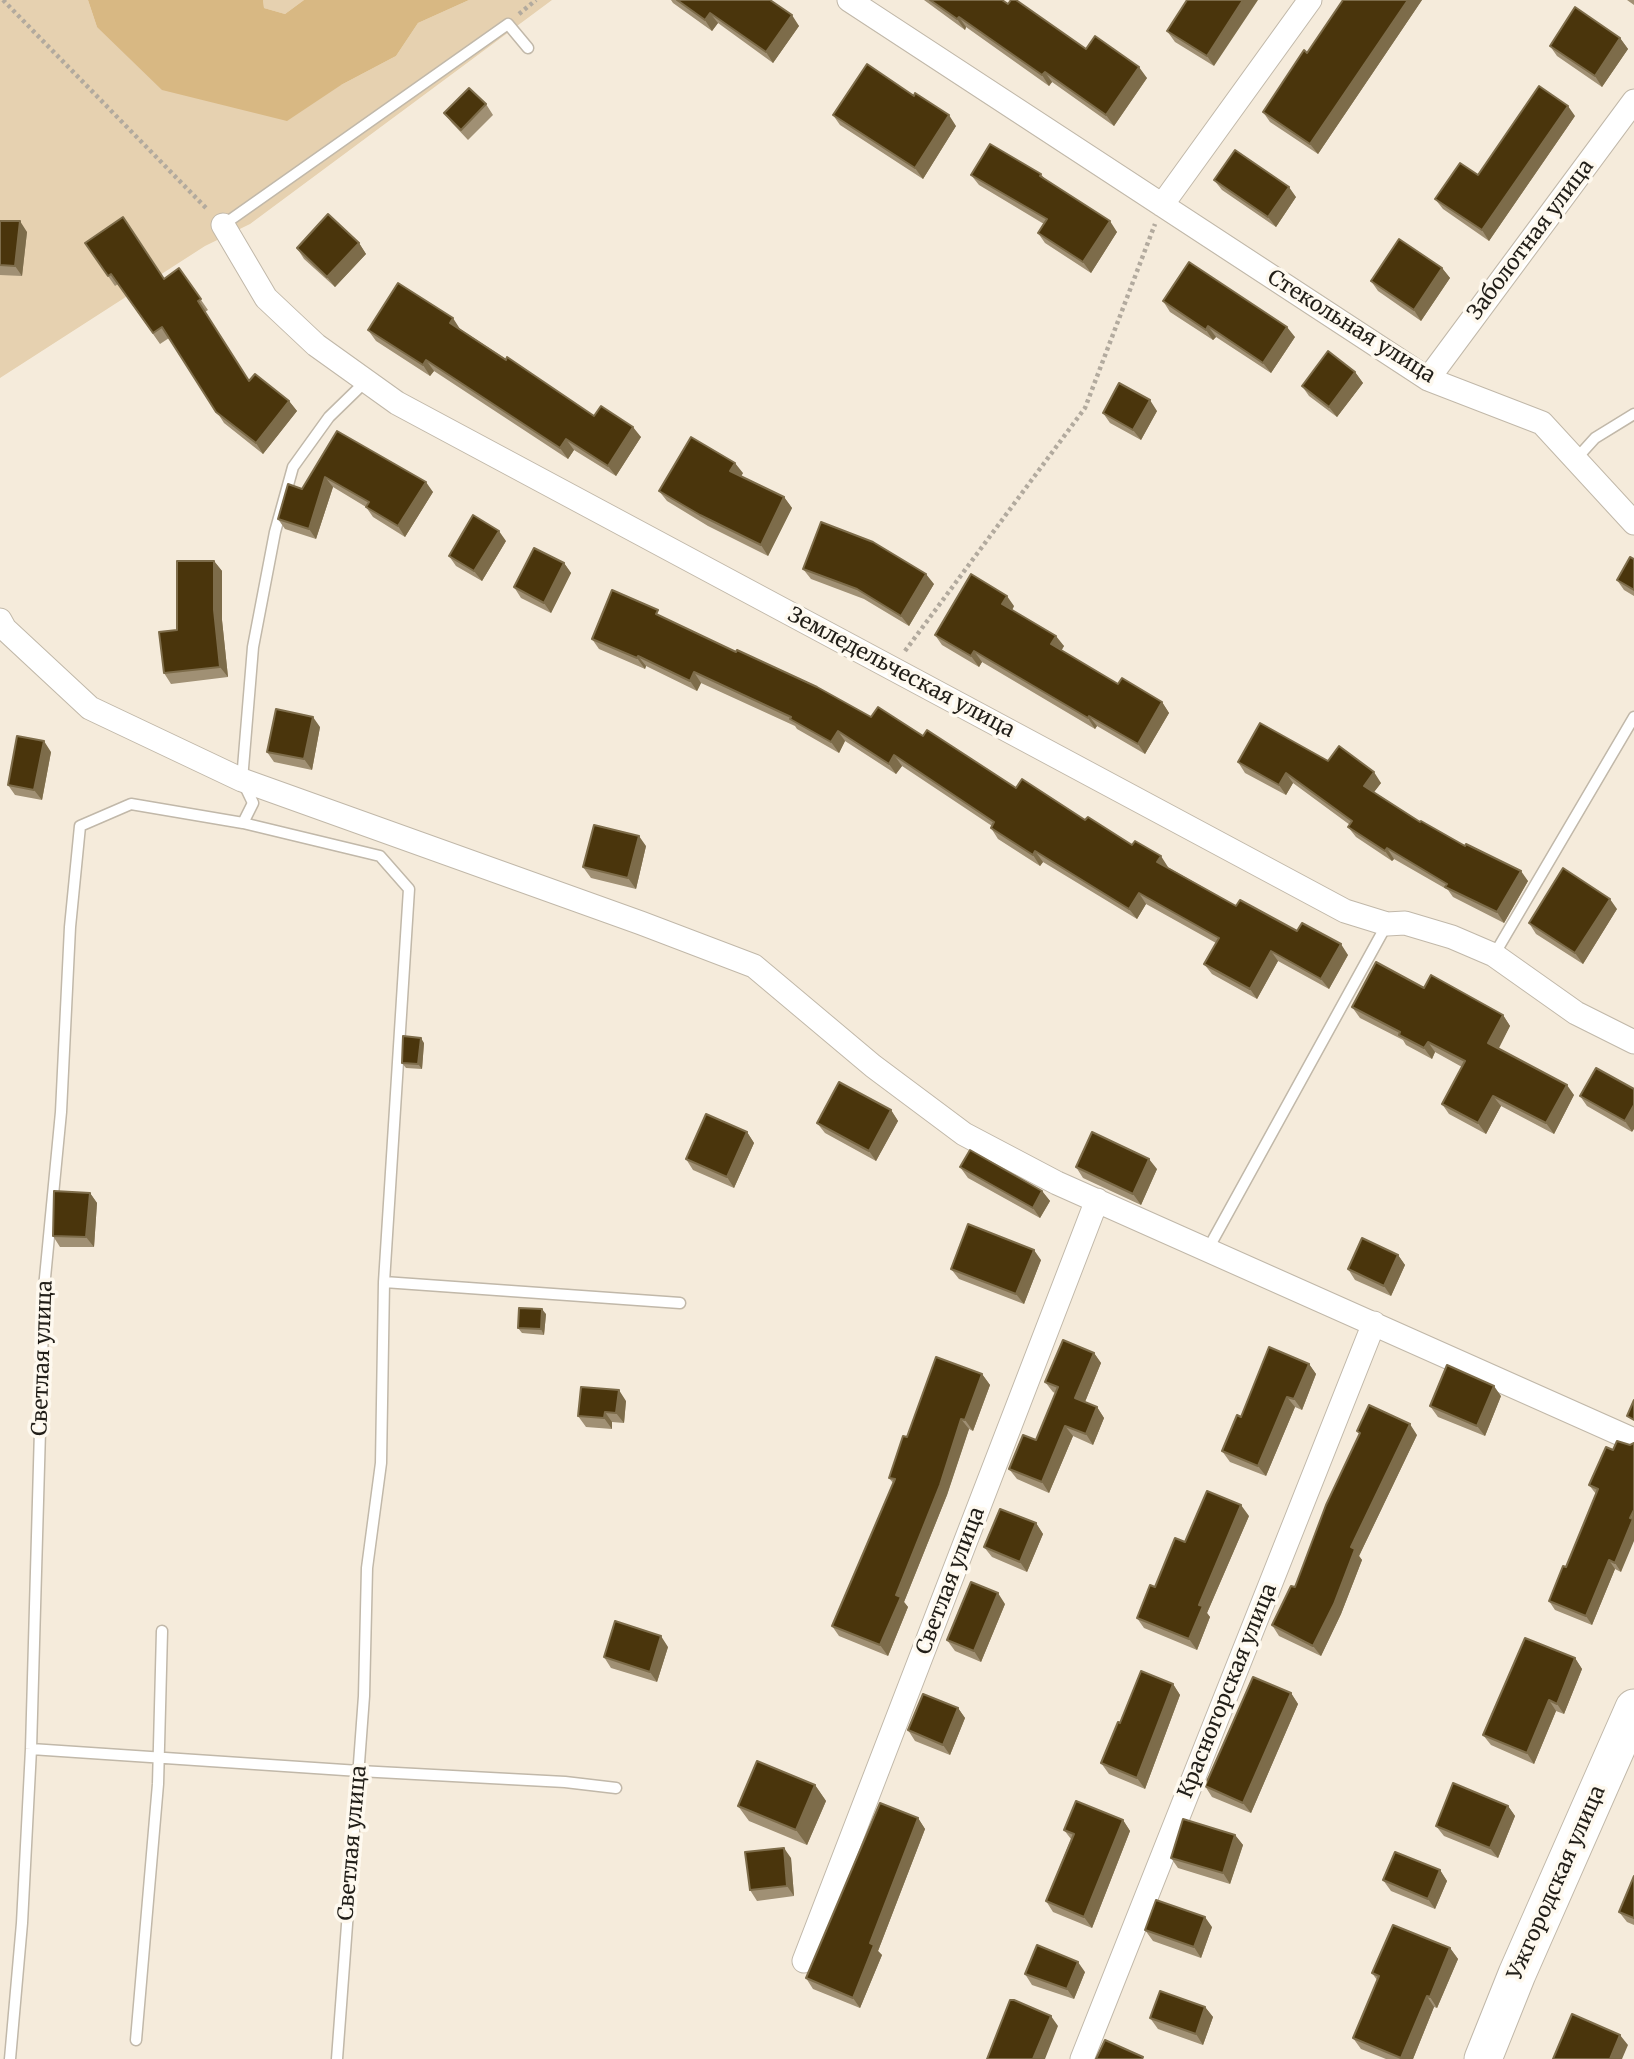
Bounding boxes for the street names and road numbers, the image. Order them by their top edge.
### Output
street label: Заболотная улица [1463,155,1599,325]
street label: Стекольная улица [1262,265,1440,389]
street label: Земледельческая улица [783,603,1019,743]
street label: Светлая улица [28,1280,58,1436]
street label: Светлая улица [911,1504,991,1658]
street label: Красногорская улица [1173,1580,1283,1802]
street label: Светлая улица [334,1764,372,1922]
street label: Ужгородская улица [1503,1782,1611,1984]

